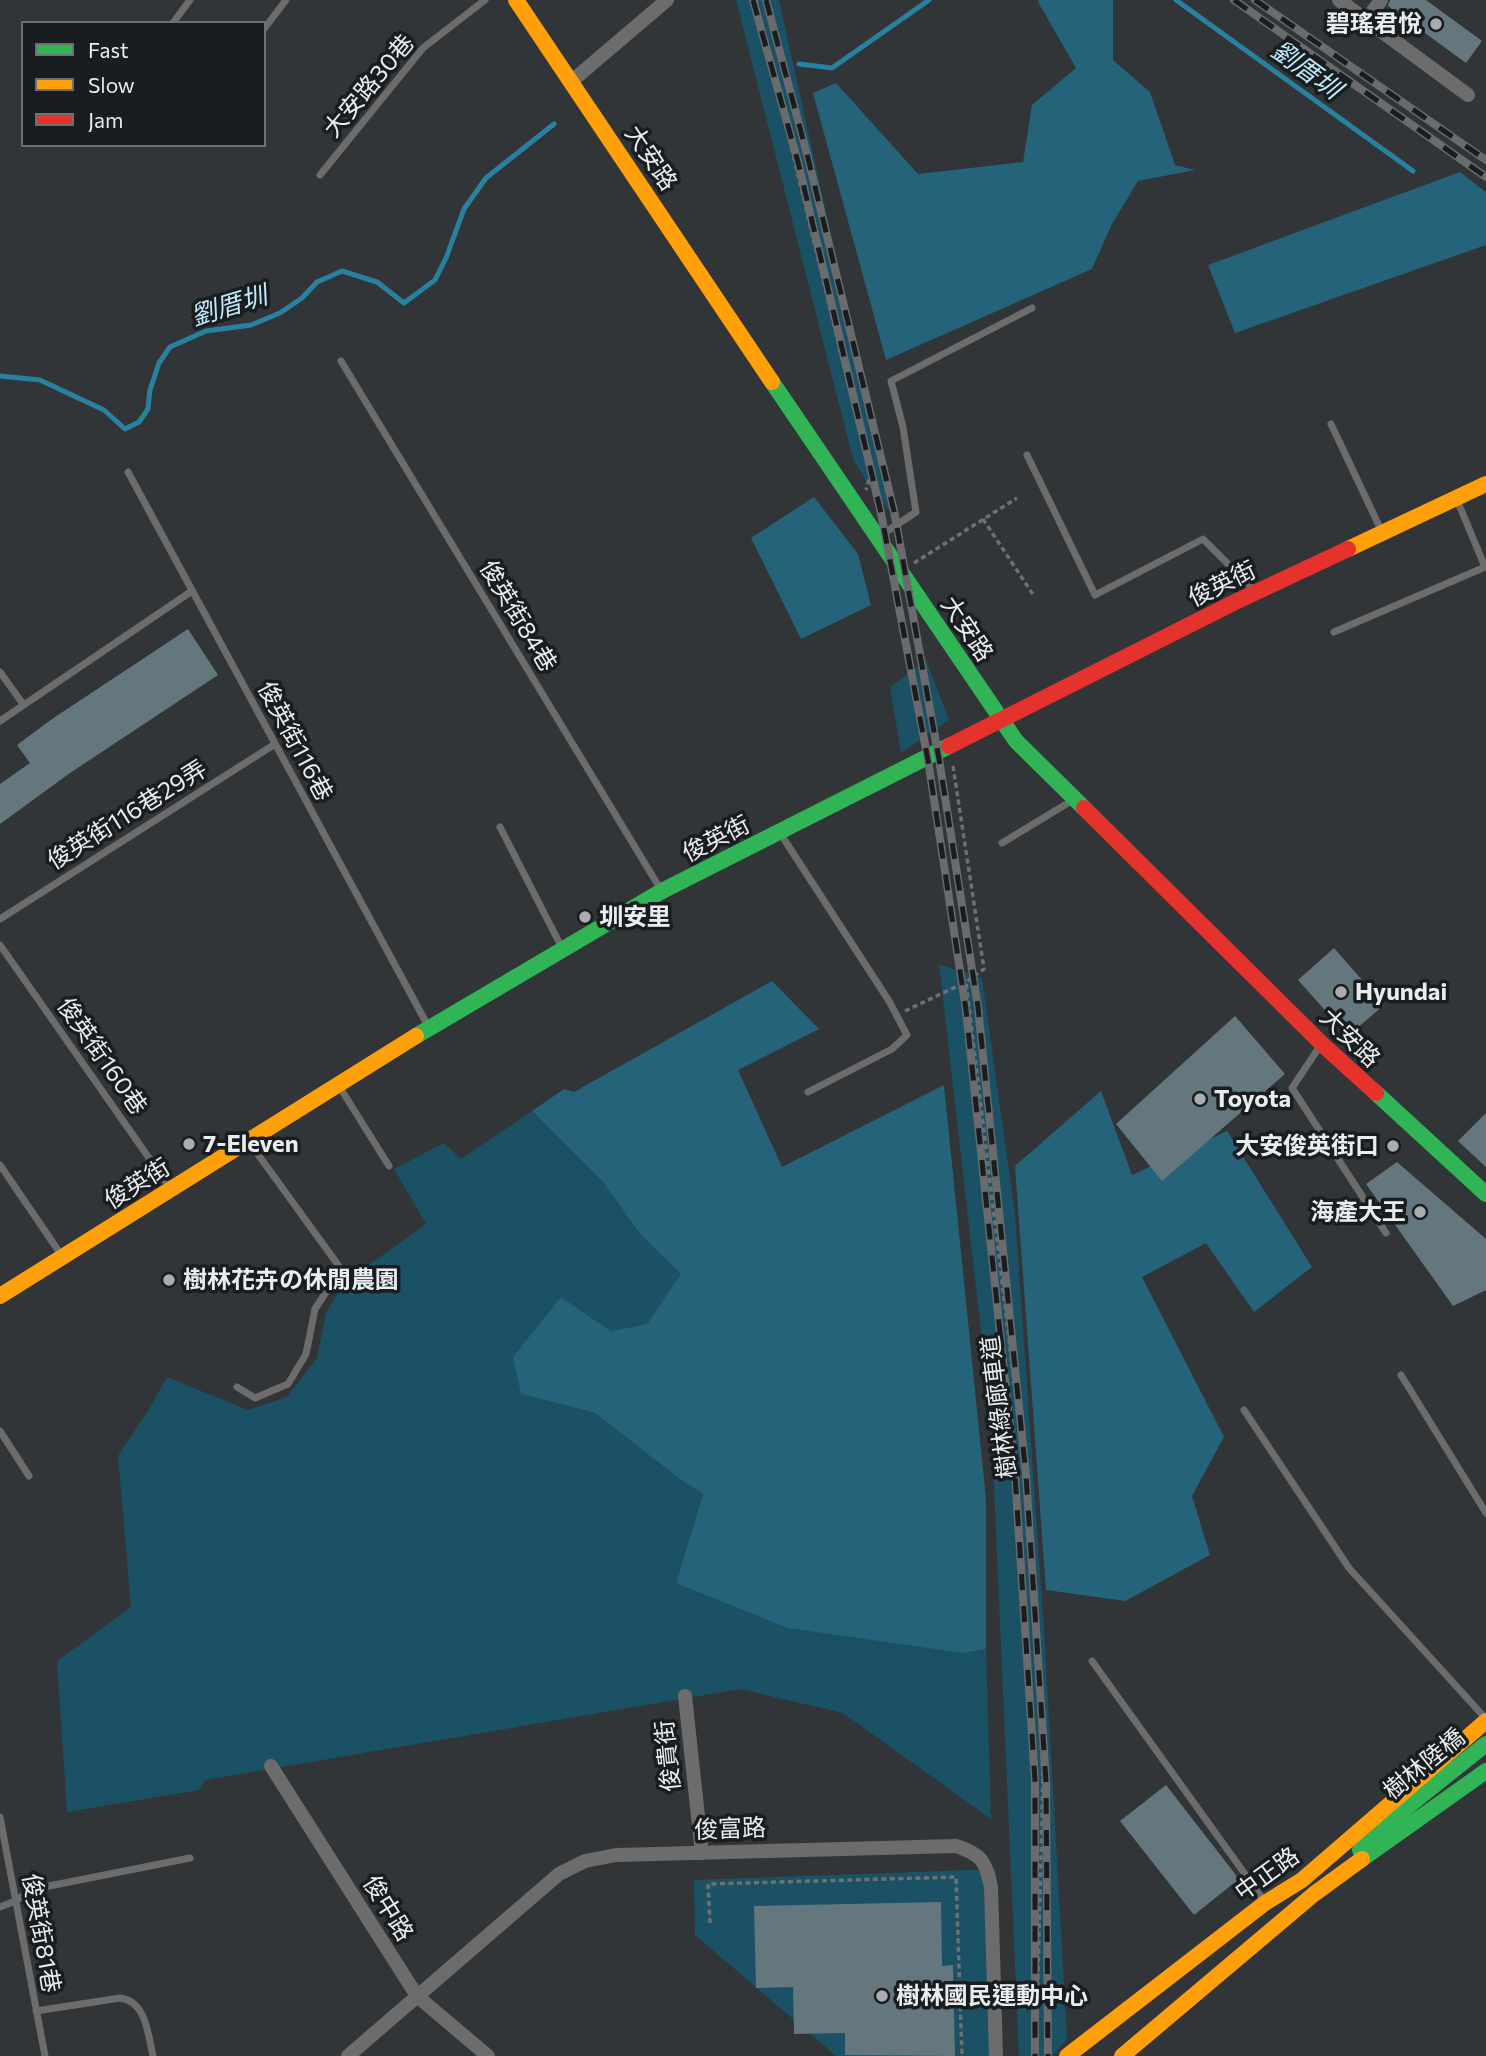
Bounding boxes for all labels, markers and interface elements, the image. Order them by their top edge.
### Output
place label: 碧瑤君悅 [1326,10,1422,38]
marker: 碧瑤君悅 [1428,16,1444,32]
legend [21,21,266,147]
street label: 大安路30巷 [318,29,420,143]
water label: 劉厝圳 [1265,34,1347,106]
text: Fast [88,37,129,62]
text: Slow [88,72,135,97]
text: Jam [88,107,123,132]
street label: 大安路 [619,120,683,196]
water label: 劉厝圳 [187,280,271,332]
street label: 俊英街84巷 [473,555,563,677]
street label: 俊英街 [1183,555,1261,613]
street label: 大安路 [935,591,999,667]
street label: 俊英街116巷 [252,676,338,806]
street label: 俊英街116巷29弄 [42,754,212,876]
street label: 俊英街 [677,810,755,868]
place label: 圳安里 [599,903,671,931]
marker: 圳安里 [577,909,593,925]
place label: Hyundai [1355,978,1447,1006]
marker: Hyundai [1333,984,1349,1000]
street label: 俊英街160巷 [51,992,153,1120]
street label: 大安路 [1314,1003,1386,1073]
place label: Toyota [1214,1085,1291,1113]
marker: Toyota [1192,1091,1208,1107]
place label: 7-Eleven [203,1130,299,1158]
place label: 大安俊英街口 [1235,1132,1379,1160]
marker: 7-Eleven [181,1136,197,1152]
marker: 大安俊英街口 [1385,1138,1401,1154]
street label: 俊英街 [99,1153,175,1215]
place label: 海產大王 [1310,1198,1406,1226]
marker: 海產大王 [1412,1204,1428,1220]
place label: 樹林花卉の休閒農園 [183,1266,399,1294]
marker: 樹林花卉の休閒農園 [161,1272,177,1288]
street label: 樹林綠廊車道 [976,1334,1022,1480]
street label: 俊貴街 [650,1719,686,1793]
street label: 樹林陸橋 [1378,1723,1470,1805]
street label: 俊富路 [694,1813,766,1845]
street label: 中正路 [1229,1841,1305,1907]
street label: 俊中路 [357,1870,419,1946]
street label: 俊英街81巷 [16,1871,66,1995]
place label: 樹林國民運動中心 [896,1982,1088,2010]
marker: 樹林國民運動中心 [874,1988,890,2004]

